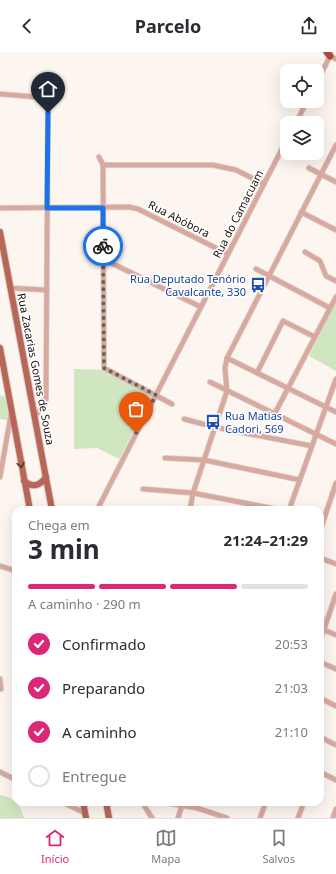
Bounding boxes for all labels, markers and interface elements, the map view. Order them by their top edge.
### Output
text: Parcelo [135,14,201,38]
icon: back [16,15,38,37]
icon: share [298,15,320,37]
map controls [280,64,324,160]
button: locate [280,64,324,108]
pin [31,72,65,113]
icon: home [37,78,59,100]
button: layers [280,116,324,160]
street label: Rua do Camacuam [209,167,266,260]
street label: Rua Abóbora [146,197,213,240]
courier [83,226,123,266]
icon: bike [92,235,114,257]
place label: Rua Deputado Tenório Cavalcante, 330 [130,271,246,299]
bus stop icon: Rua Deputado Tenório Cavalcante, 330 [249,276,267,294]
street label: Rua Zacarias Gomes de Souza [14,292,59,446]
pin [119,392,153,433]
icon: bag [125,398,147,420]
place label: Rua Matias Cadori, 569 [225,408,284,436]
bus stop icon: Rua Matias Cadori, 569 [204,413,222,431]
one-way arrow [17,462,25,469]
text: Chega em [28,516,90,534]
text: 21:24–21:29 [223,530,308,550]
text: 3 min [28,531,100,567]
text: A caminho · 290 m [28,595,141,613]
icon: check [28,633,50,655]
text: Confirmado [62,634,146,654]
text: 20:53 [275,635,308,653]
icon: check [28,677,50,699]
text: Preparando [62,678,145,698]
text: 21:03 [275,679,308,697]
icon: check [28,721,50,743]
text: A caminho [62,722,137,742]
text: 21:10 [275,723,308,741]
text: Entregue [62,766,126,786]
tab: Início [41,827,69,866]
tab: Mapa [151,827,180,866]
tab: Salvos [262,827,295,866]

